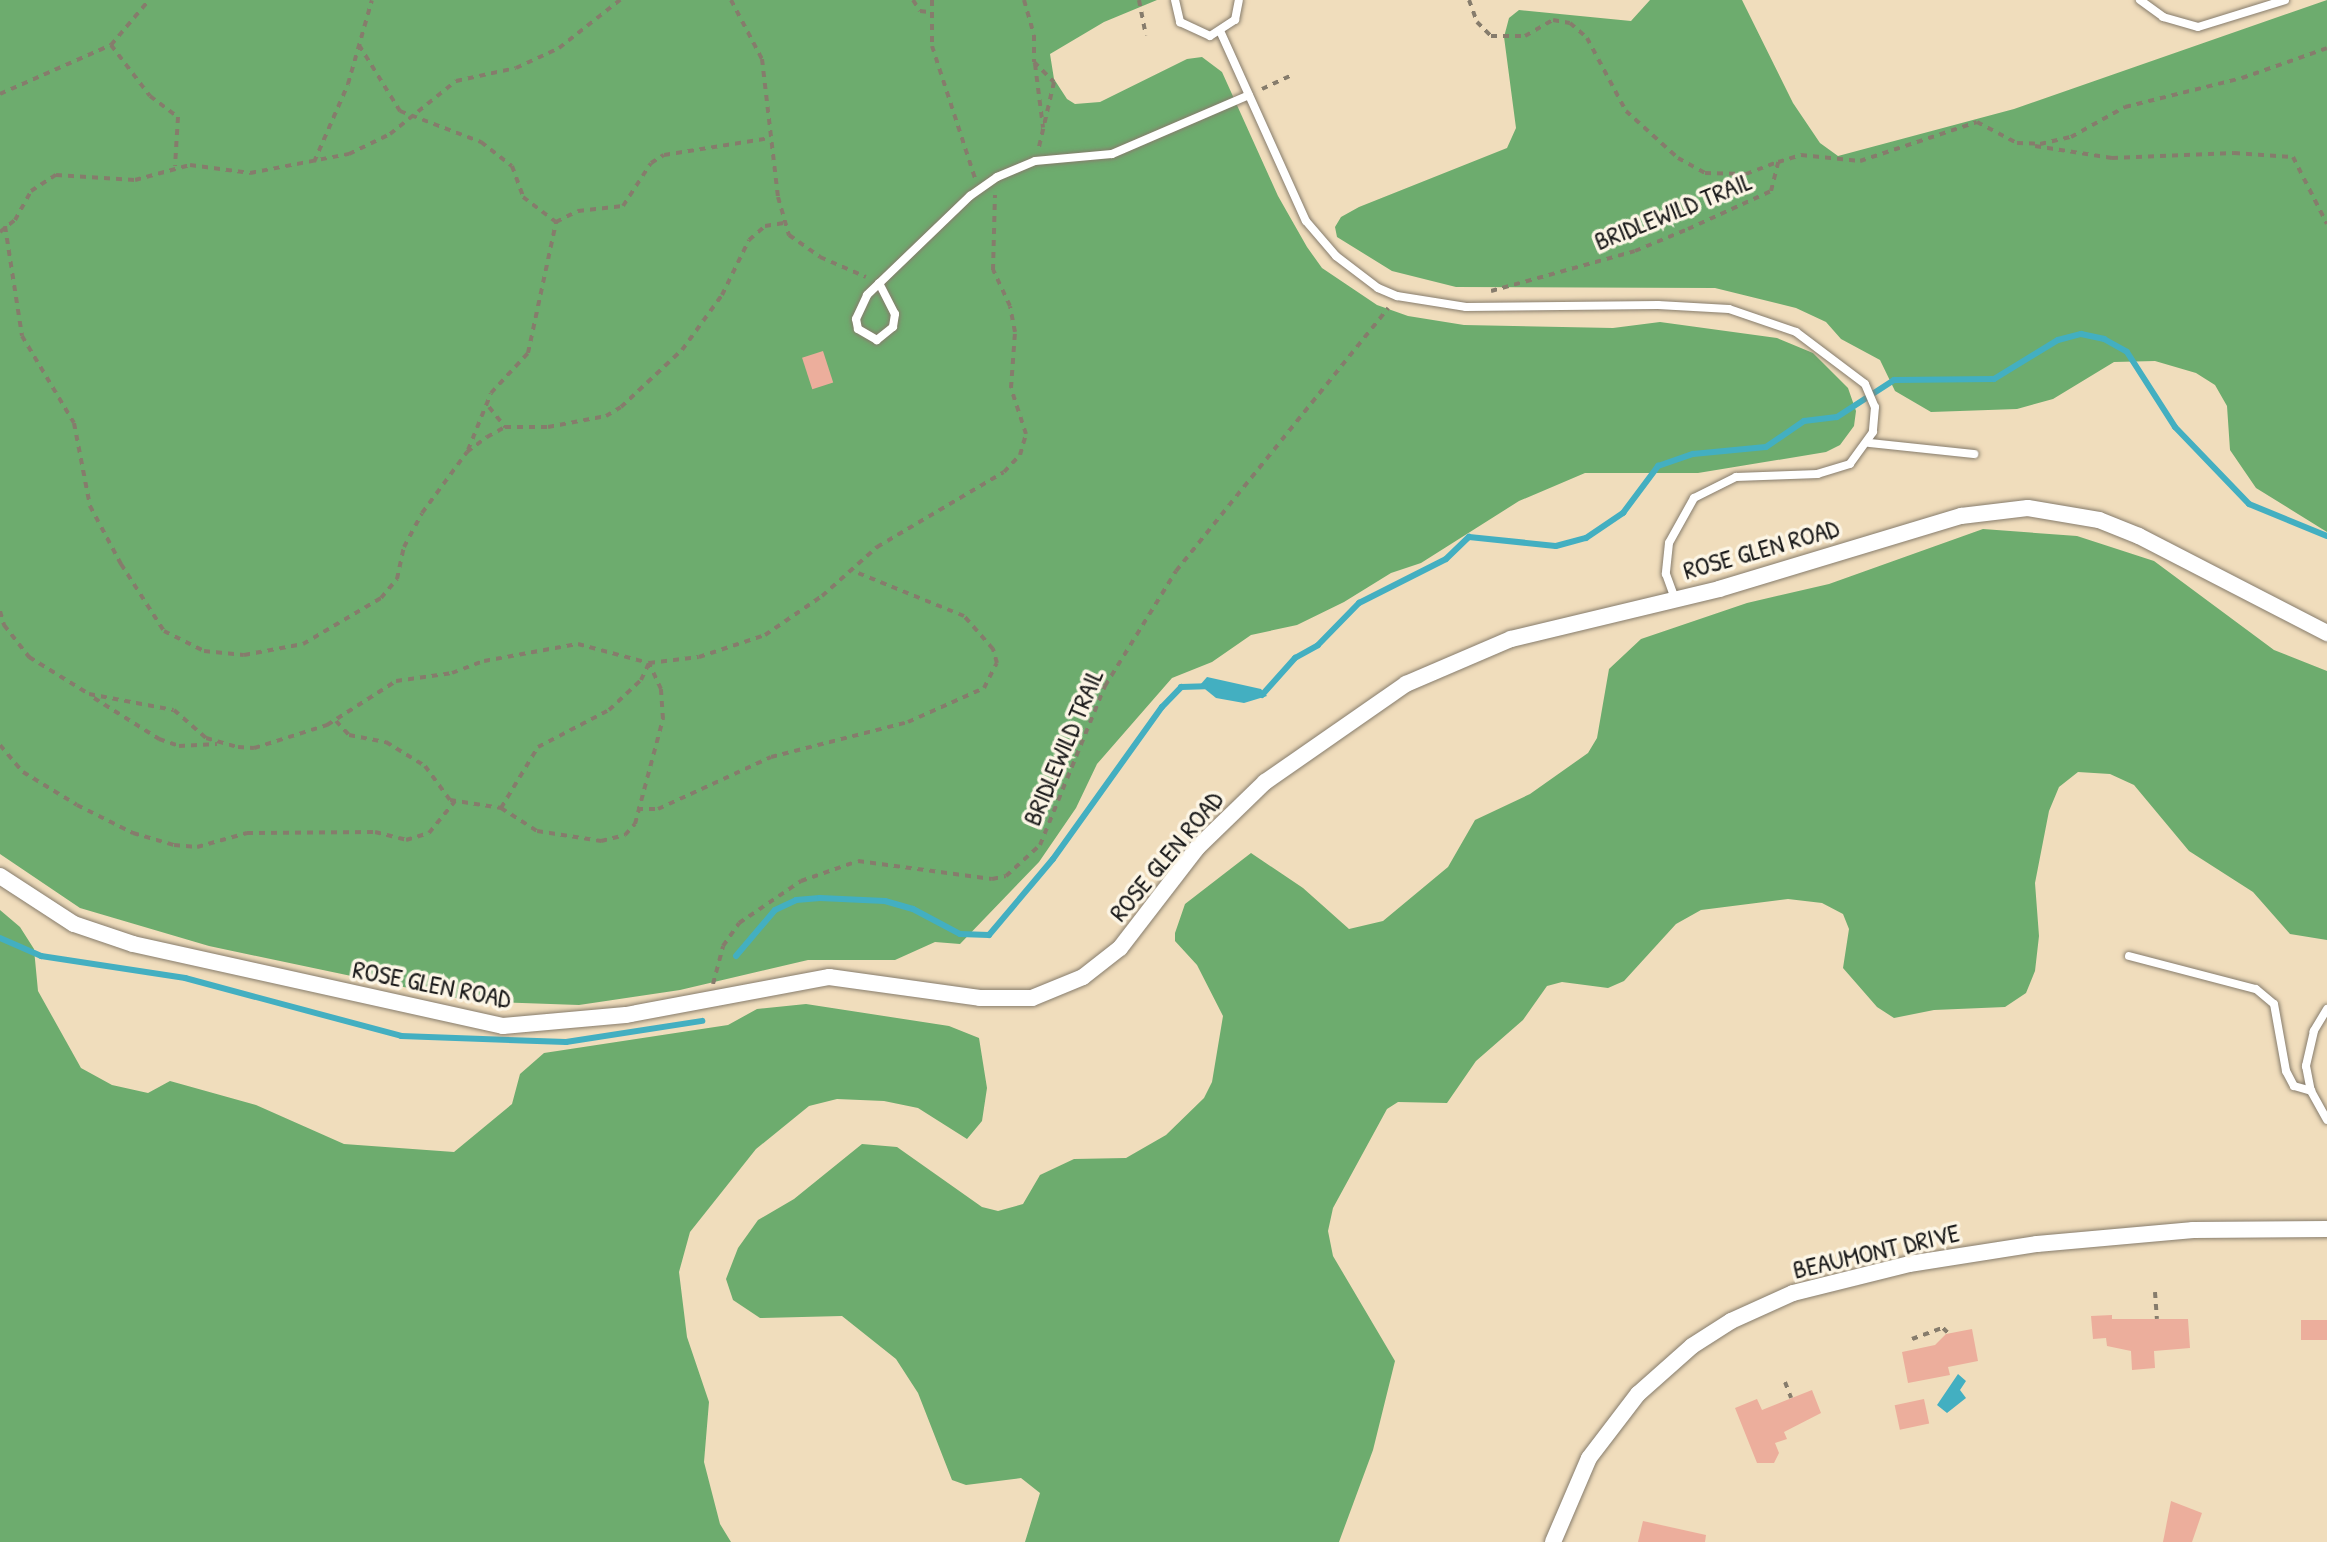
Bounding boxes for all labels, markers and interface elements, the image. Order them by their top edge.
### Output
street label: BRIDLEWILD TRAIL [1590,165,1756,257]
street label: ROSE GLEN ROAD [1680,512,1842,586]
street label: BRIDLEWILD TRAIL [1016,664,1110,830]
street label: ROSE GLEN ROAD [1102,785,1230,927]
street label: ROSE GLEN ROAD [350,953,514,1015]
street label: BEAUMONT DRIVE [1790,1217,1962,1285]

